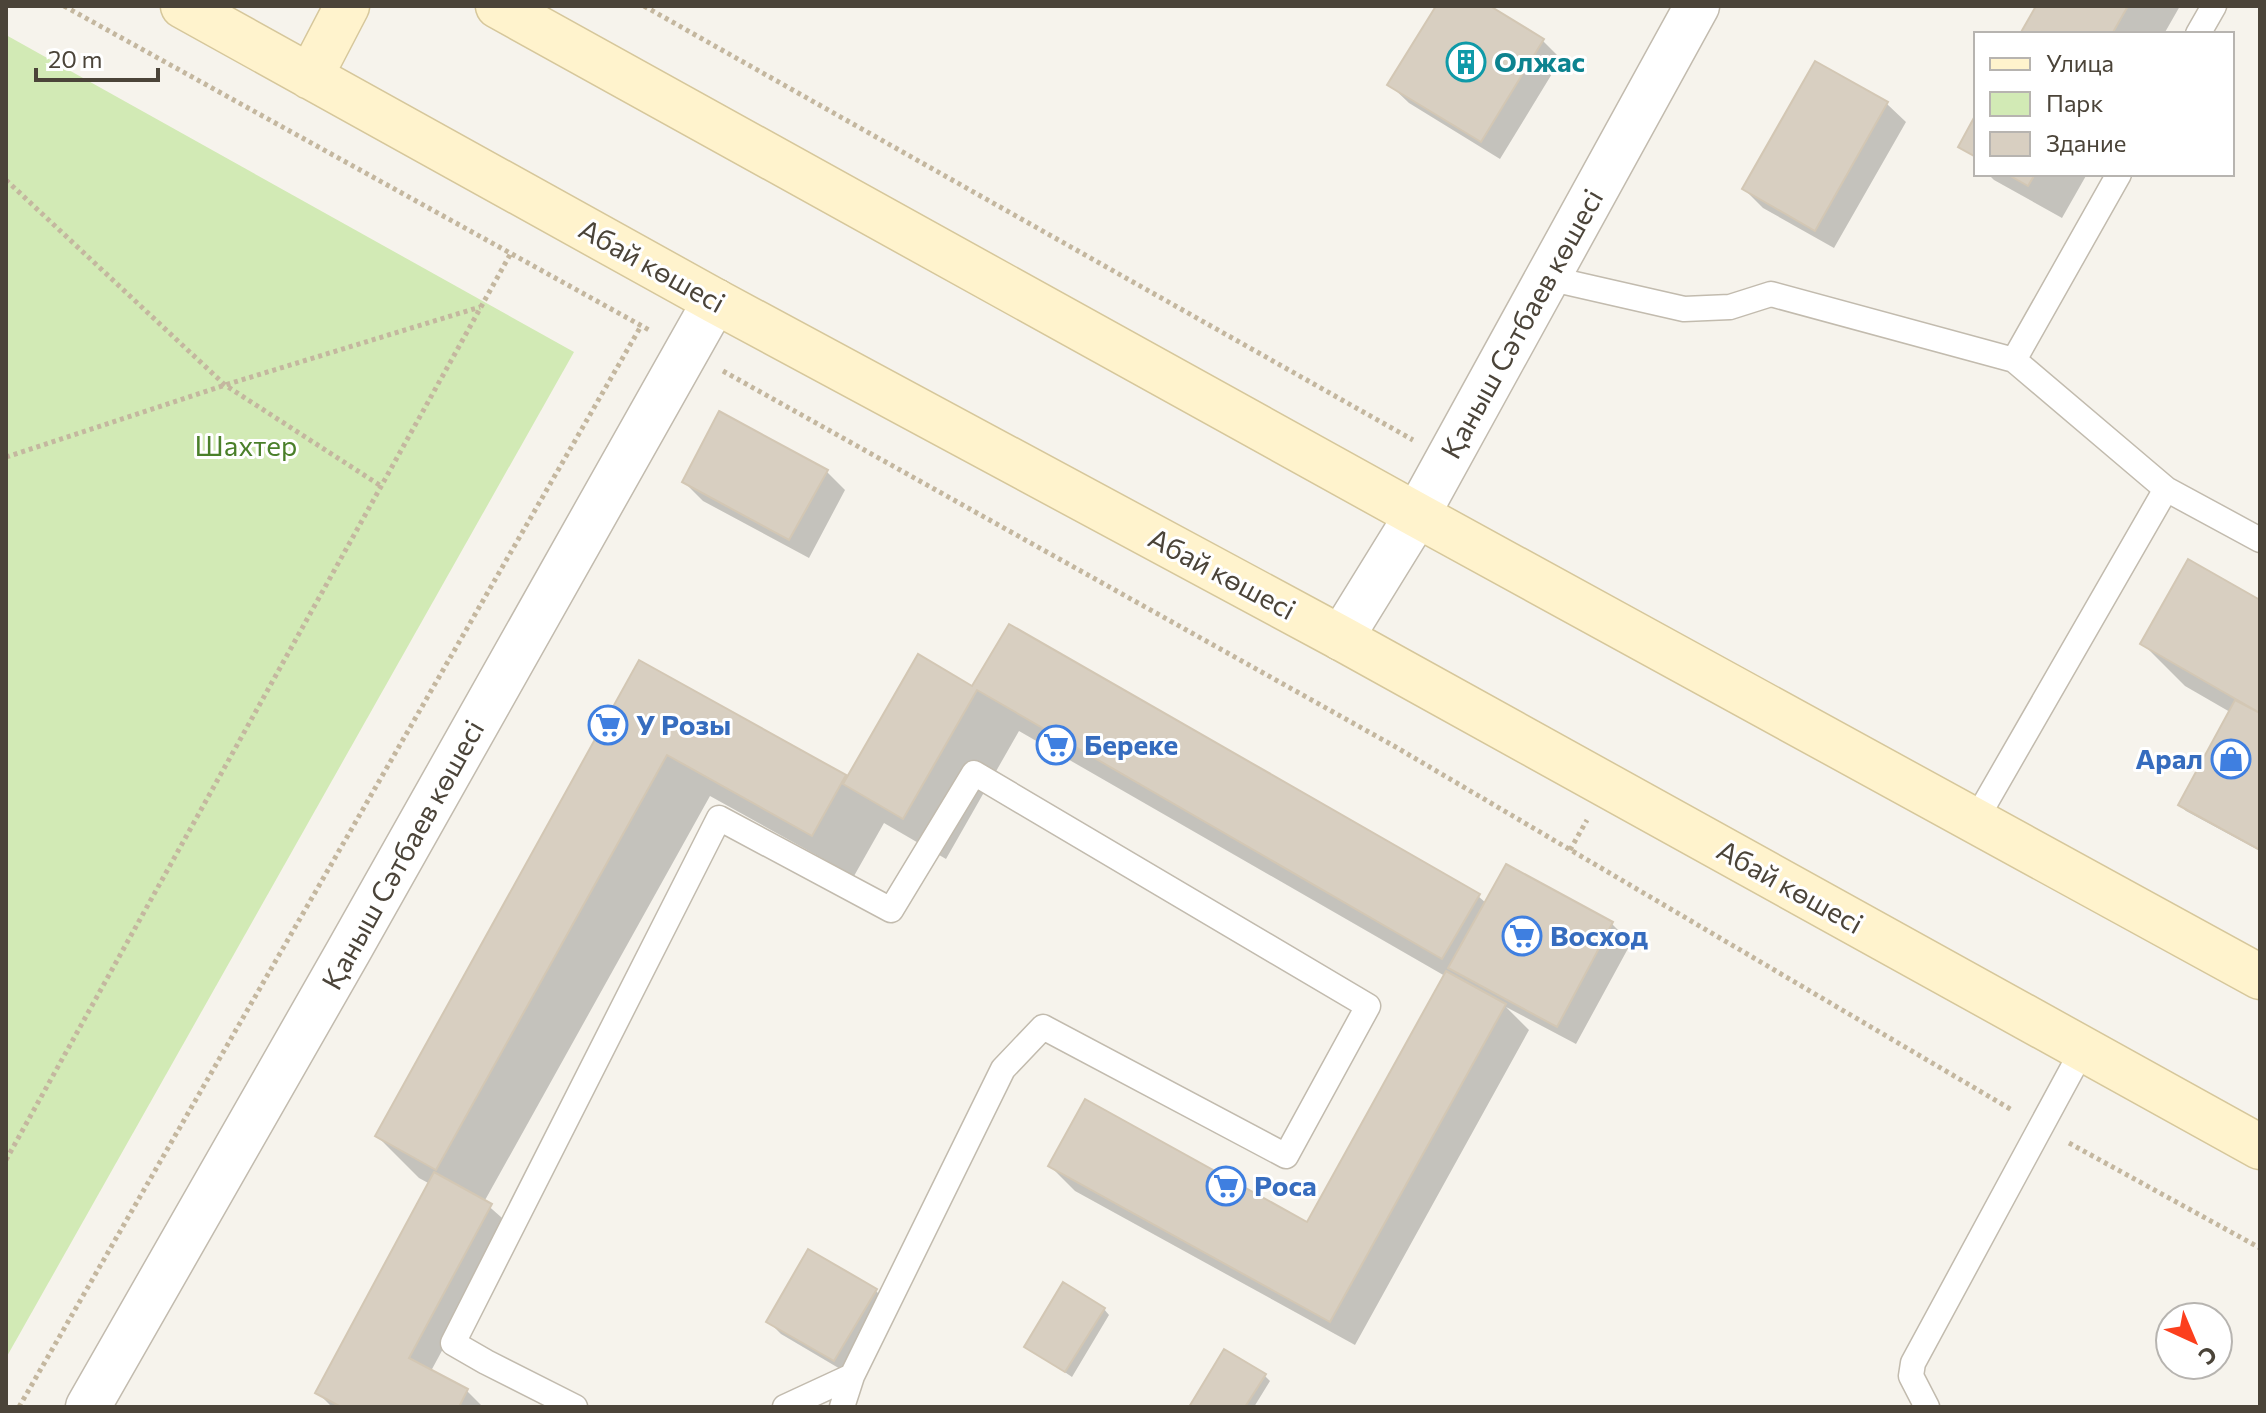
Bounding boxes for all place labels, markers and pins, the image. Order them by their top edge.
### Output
building icon: Олжас [1445,41,1487,83]
place label: Олжас [1494,44,1585,78]
supermarket icon: У Розы [587,704,629,746]
place label: У Розы [636,707,731,741]
supermarket icon: Береке [1035,724,1077,766]
place label: Береке [1084,727,1178,761]
shop icon: Арал [2210,738,2252,780]
place label: Арал [2135,741,2203,775]
supermarket icon: Восход [1501,915,1543,957]
place label: Восход [1550,918,1648,952]
supermarket icon: Роса [1205,1165,1247,1207]
place label: Роса [1254,1168,1317,1202]

